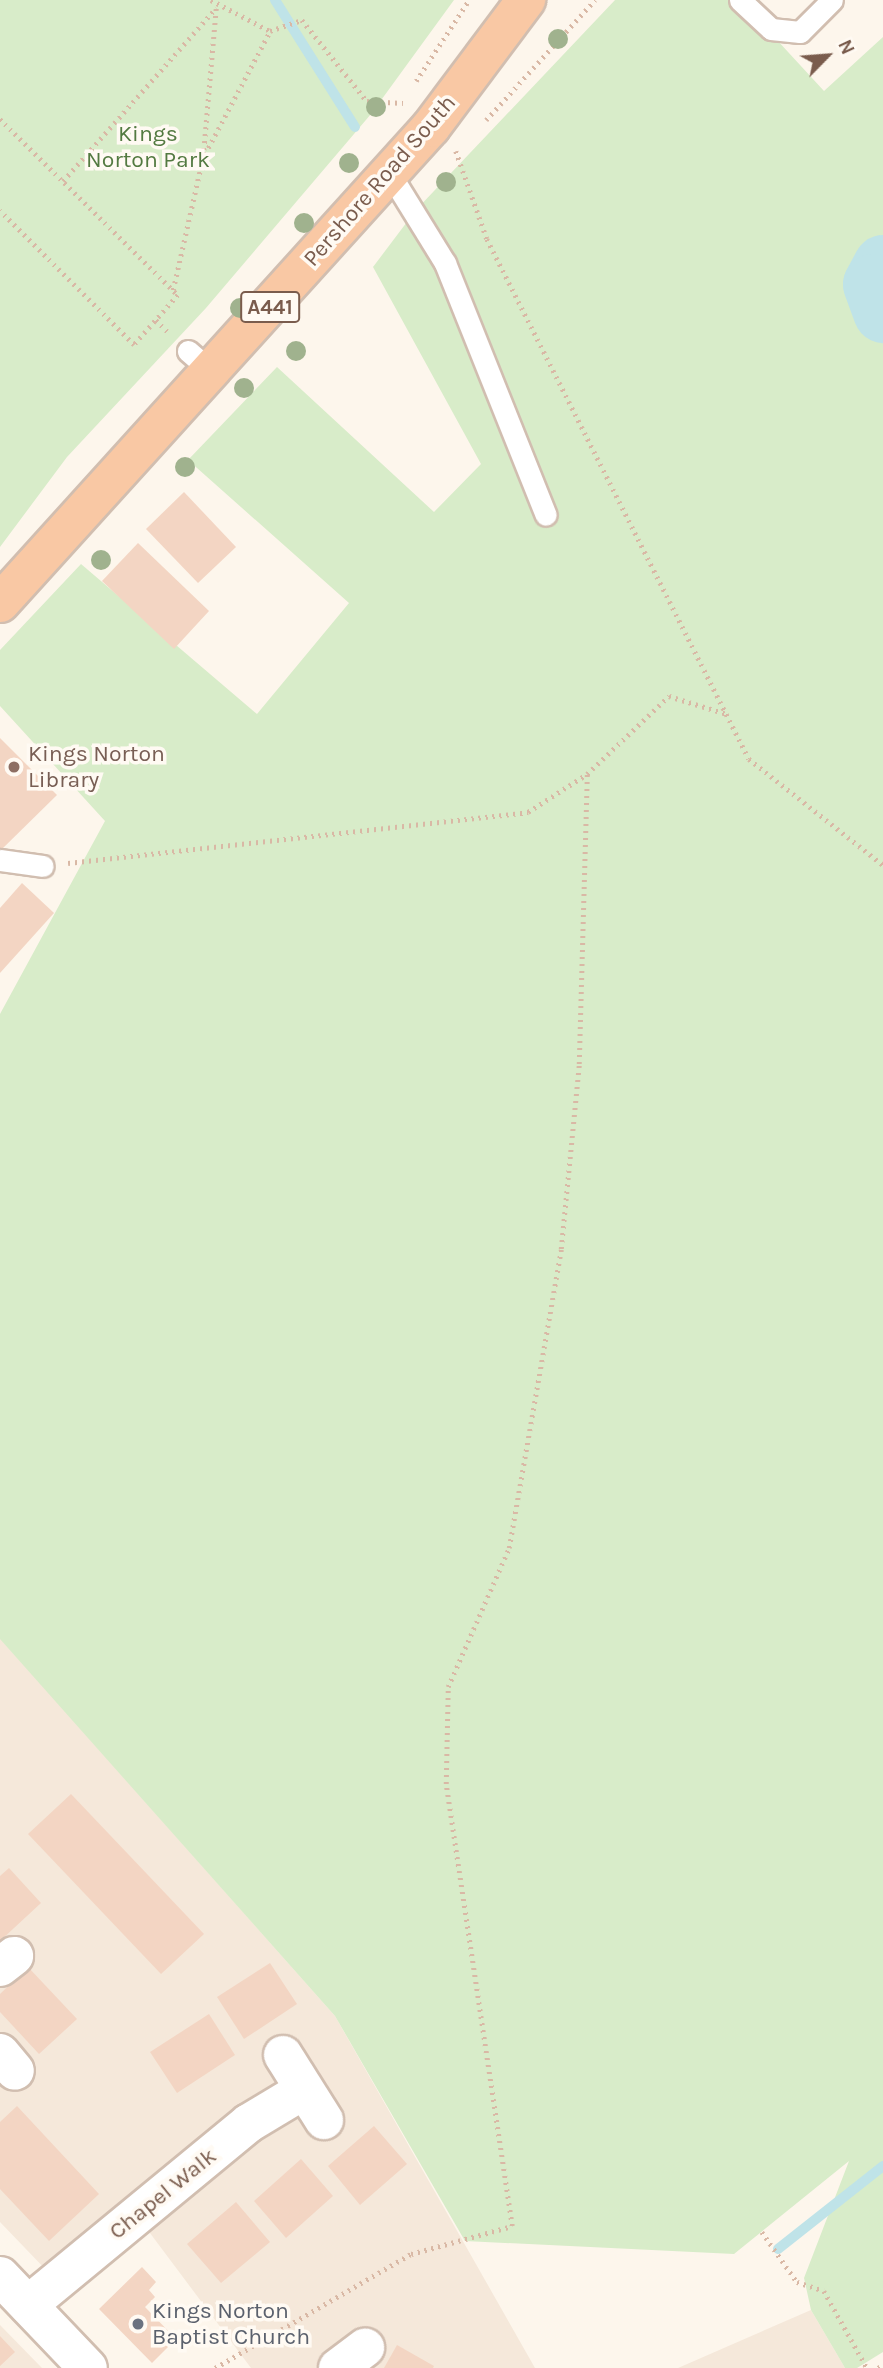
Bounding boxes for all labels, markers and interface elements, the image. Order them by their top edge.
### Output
north arrow [792,21,862,91]
text: N [833,36,859,58]
street label: Pershore Road South [298,90,462,272]
park label: Kings Norton Park [86,120,210,174]
road number: A441 [238,290,302,324]
place label: Kings Norton Library [28,740,165,794]
marker: Kings Norton Library [6,759,22,775]
street label: Chapel Walk [104,2142,222,2246]
place label: Kings Norton Baptist Church [152,2297,310,2351]
marker: Kings Norton Baptist Church [130,2316,146,2332]

